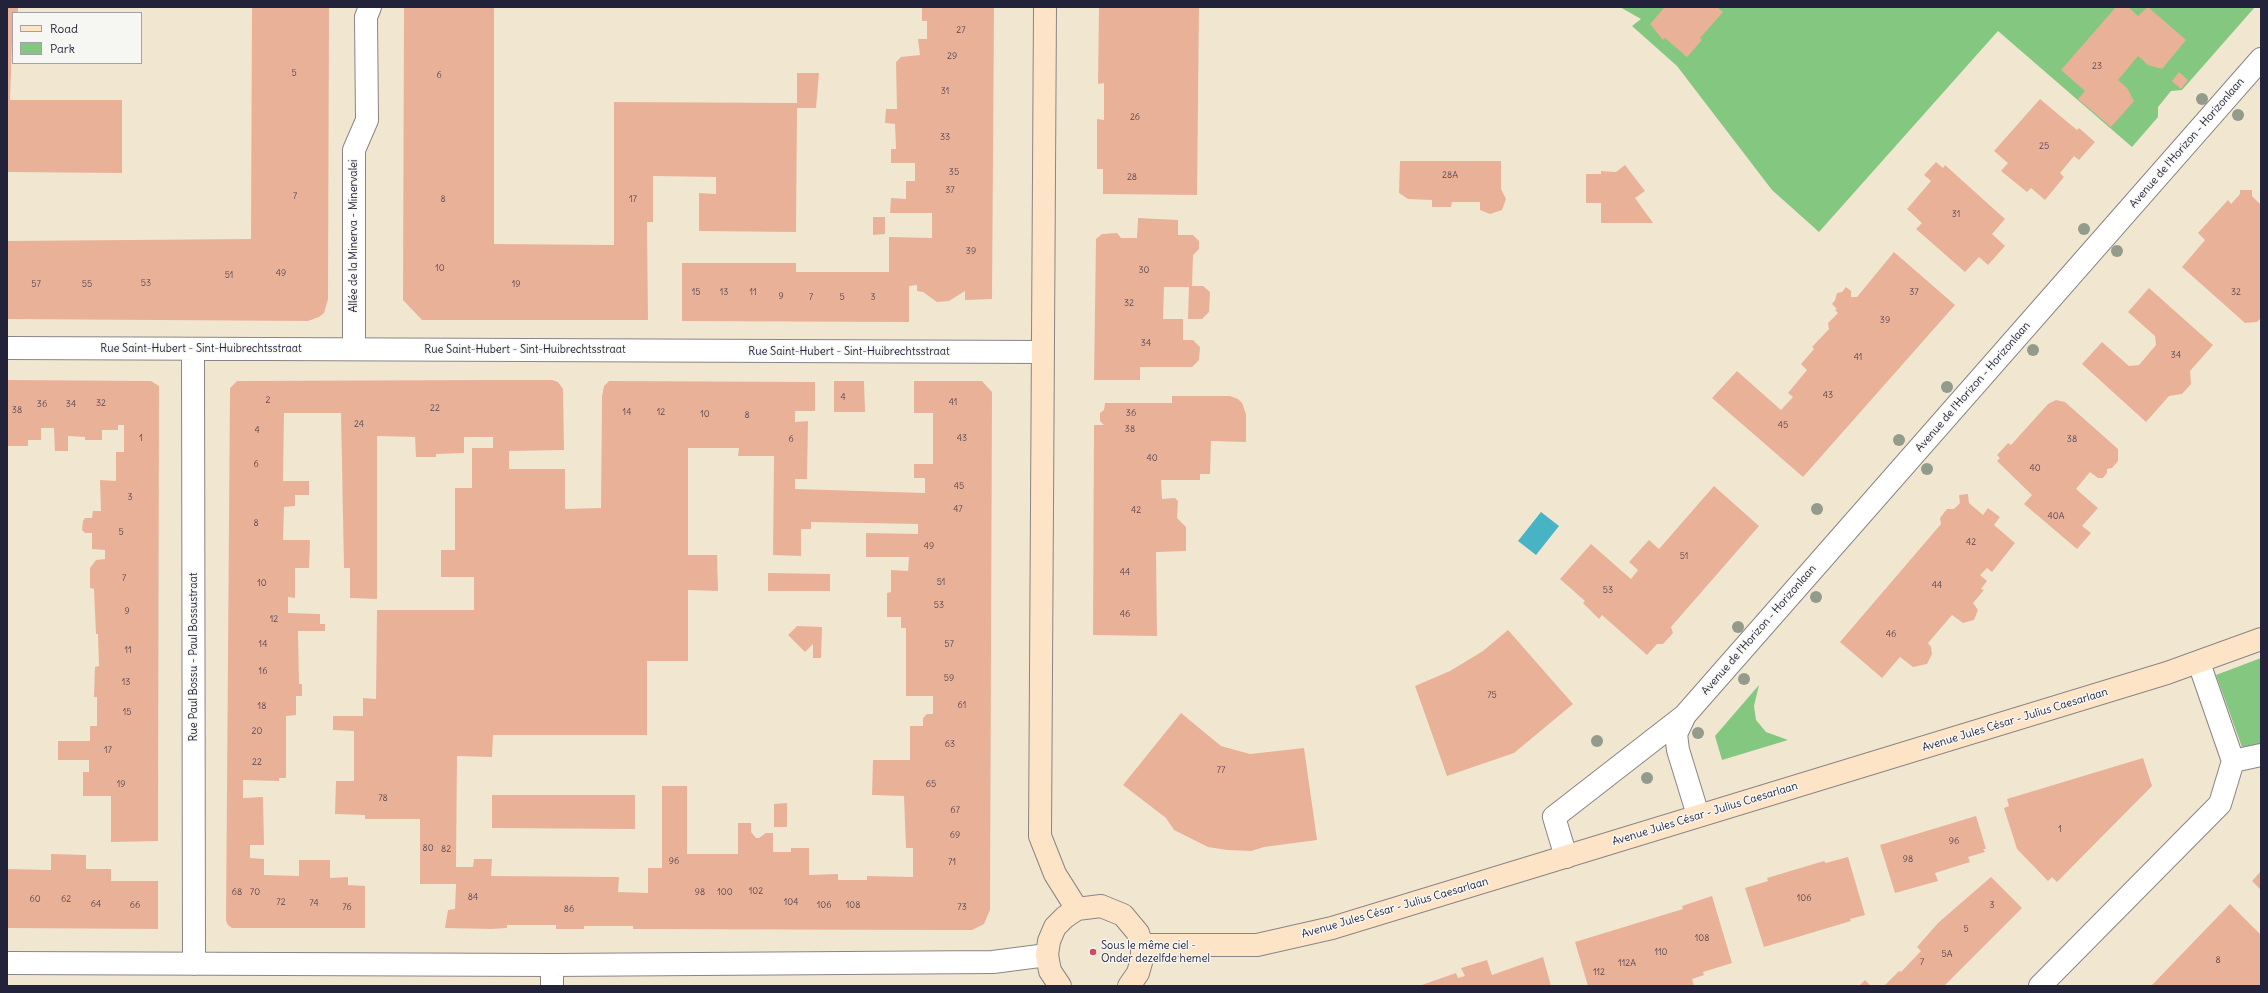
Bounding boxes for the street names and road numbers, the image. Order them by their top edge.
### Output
street label: Avenue de l'Horizon - Horizonlaan [2127,75,2247,211]
street label: Allée de la Minerva - Minervalei [347,160,361,312]
street label: Avenue de l'Horizon - Horizonlaan [1913,319,2033,455]
street label: Rue Saint-Hubert - Sint-Huibrechtsstraat [100,342,302,356]
street label: Rue Saint-Hubert - Sint-Huibrechtsstraat [424,343,626,357]
street label: Rue Saint-Hubert - Sint-Huibrechtsstraat [748,345,950,359]
street label: Avenue de l'Horizon - Horizonlaan [1699,562,1819,698]
street label: Rue Paul Bossu - Paul Bossustraat [187,573,201,741]
street label: Avenue Jules César - Julius Caesarlaan [1921,685,2109,755]
street label: Avenue Jules César - Julius Caesarlaan [1611,779,1799,849]
street label: Avenue Jules César - Julius Caesarlaan [1300,875,1490,941]

